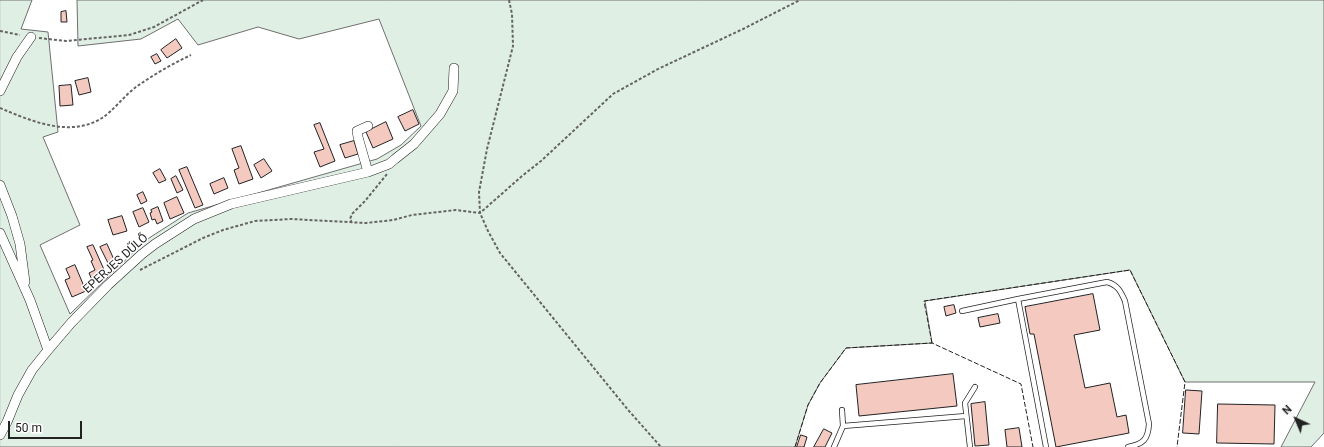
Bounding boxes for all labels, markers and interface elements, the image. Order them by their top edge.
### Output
street label: EPERJES DŰLŐ [81,231,151,297]
north arrow [1276,399,1316,439]
text: N [1280,403,1295,417]
scale bar [10,413,84,439]
text: 50 m [15,421,42,435]

